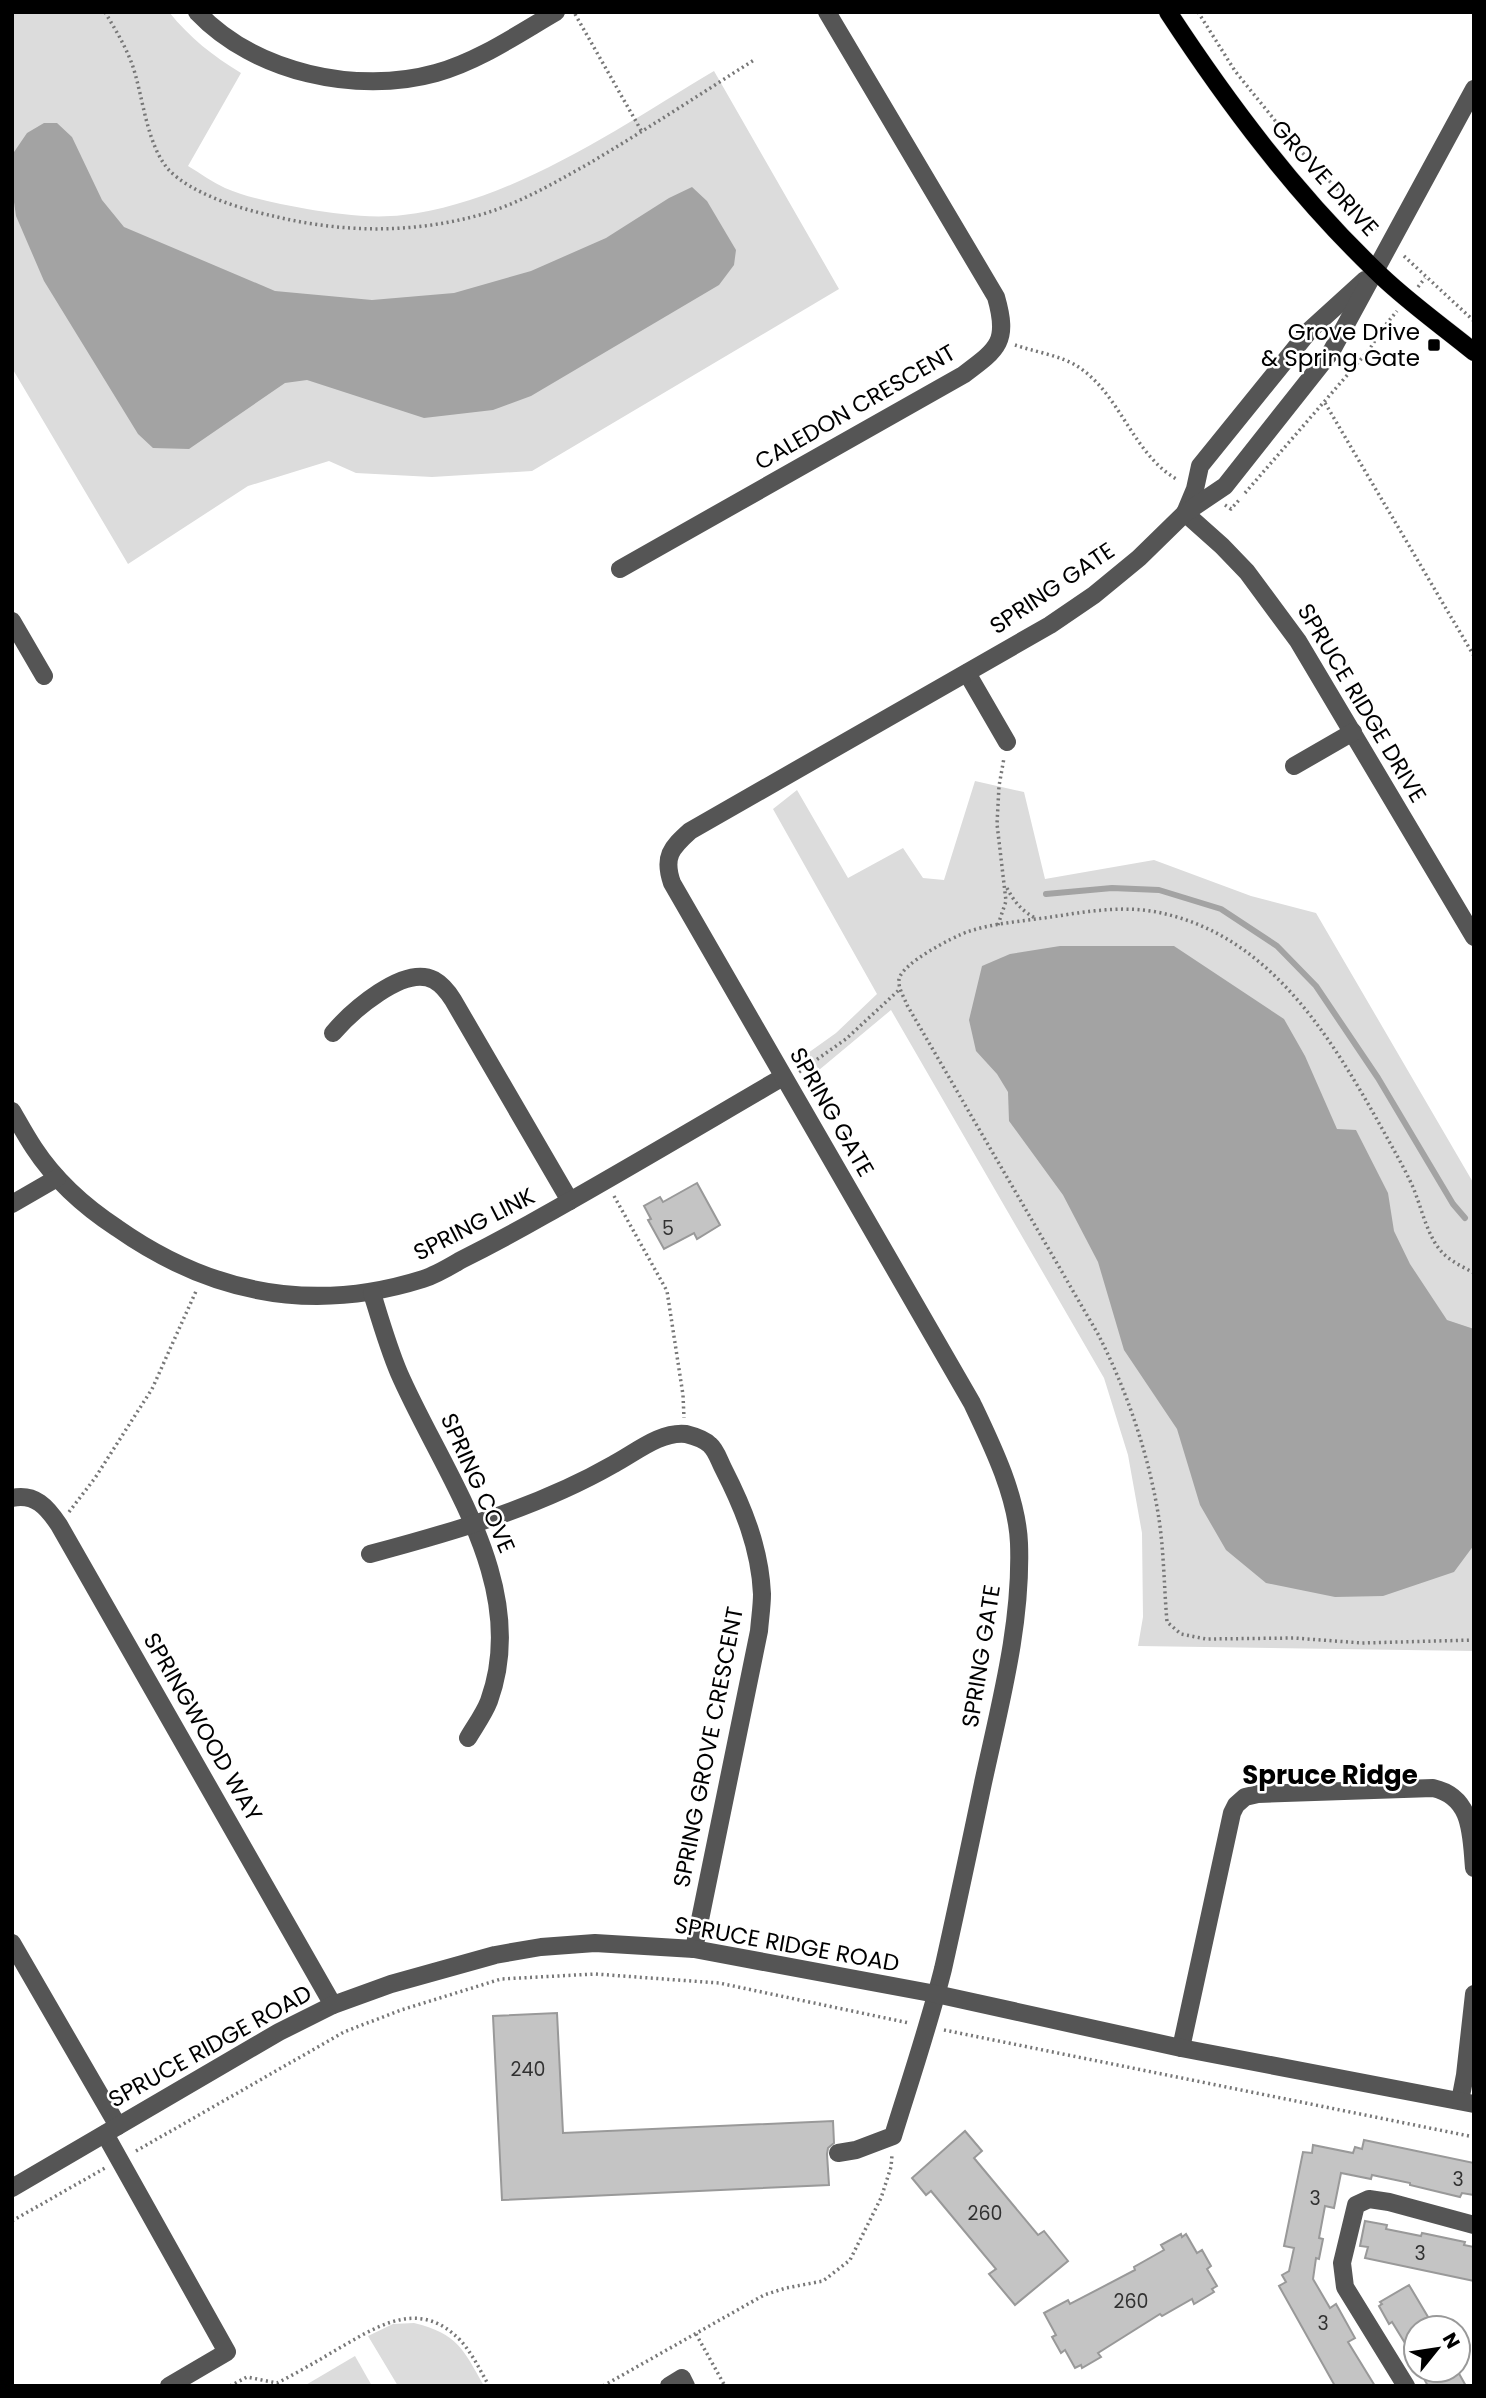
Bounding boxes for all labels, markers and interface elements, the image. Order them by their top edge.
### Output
street label: GROVE DRIVE [1264,113,1386,243]
place label: Grove Drive & Spring Gate [1261,316,1420,374]
street label: CALEDON CRESCENT [749,336,961,478]
marker: Grove Drive & Spring Gate [1426,337,1442,353]
street label: SPRING GATE [983,534,1121,642]
street label: SPRUCE RIDGE DRIVE [1290,597,1434,809]
street label: SPRING GATE [782,1042,882,1182]
street label: SPRING LINK [408,1180,540,1268]
house number: 5 [662,1215,674,1242]
street label: SPRING COVE [433,1408,523,1558]
street label: SPRING GATE [954,1582,1008,1730]
street label: SPRING GROVE CRESCENT [665,1604,751,1890]
street label: SPRINGWOOD WAY [136,1627,270,1827]
district label: Spruce Ridge [1242,1757,1418,1793]
street label: SPRUCE RIDGE ROAD [672,1908,902,1980]
street label: SPRUCE RIDGE ROAD [103,1977,317,2115]
house number: 240 [511,2056,545,2083]
house number: 3 [1452,2166,1464,2193]
house number: 3 [1309,2185,1321,2212]
house number: 260 [968,2200,1002,2227]
house number: 3 [1414,2240,1426,2267]
house number: 260 [1114,2288,1148,2315]
house number: 3 [1317,2310,1329,2337]
north arrow [1402,2314,1472,2384]
text: N [1436,2328,1467,2354]

